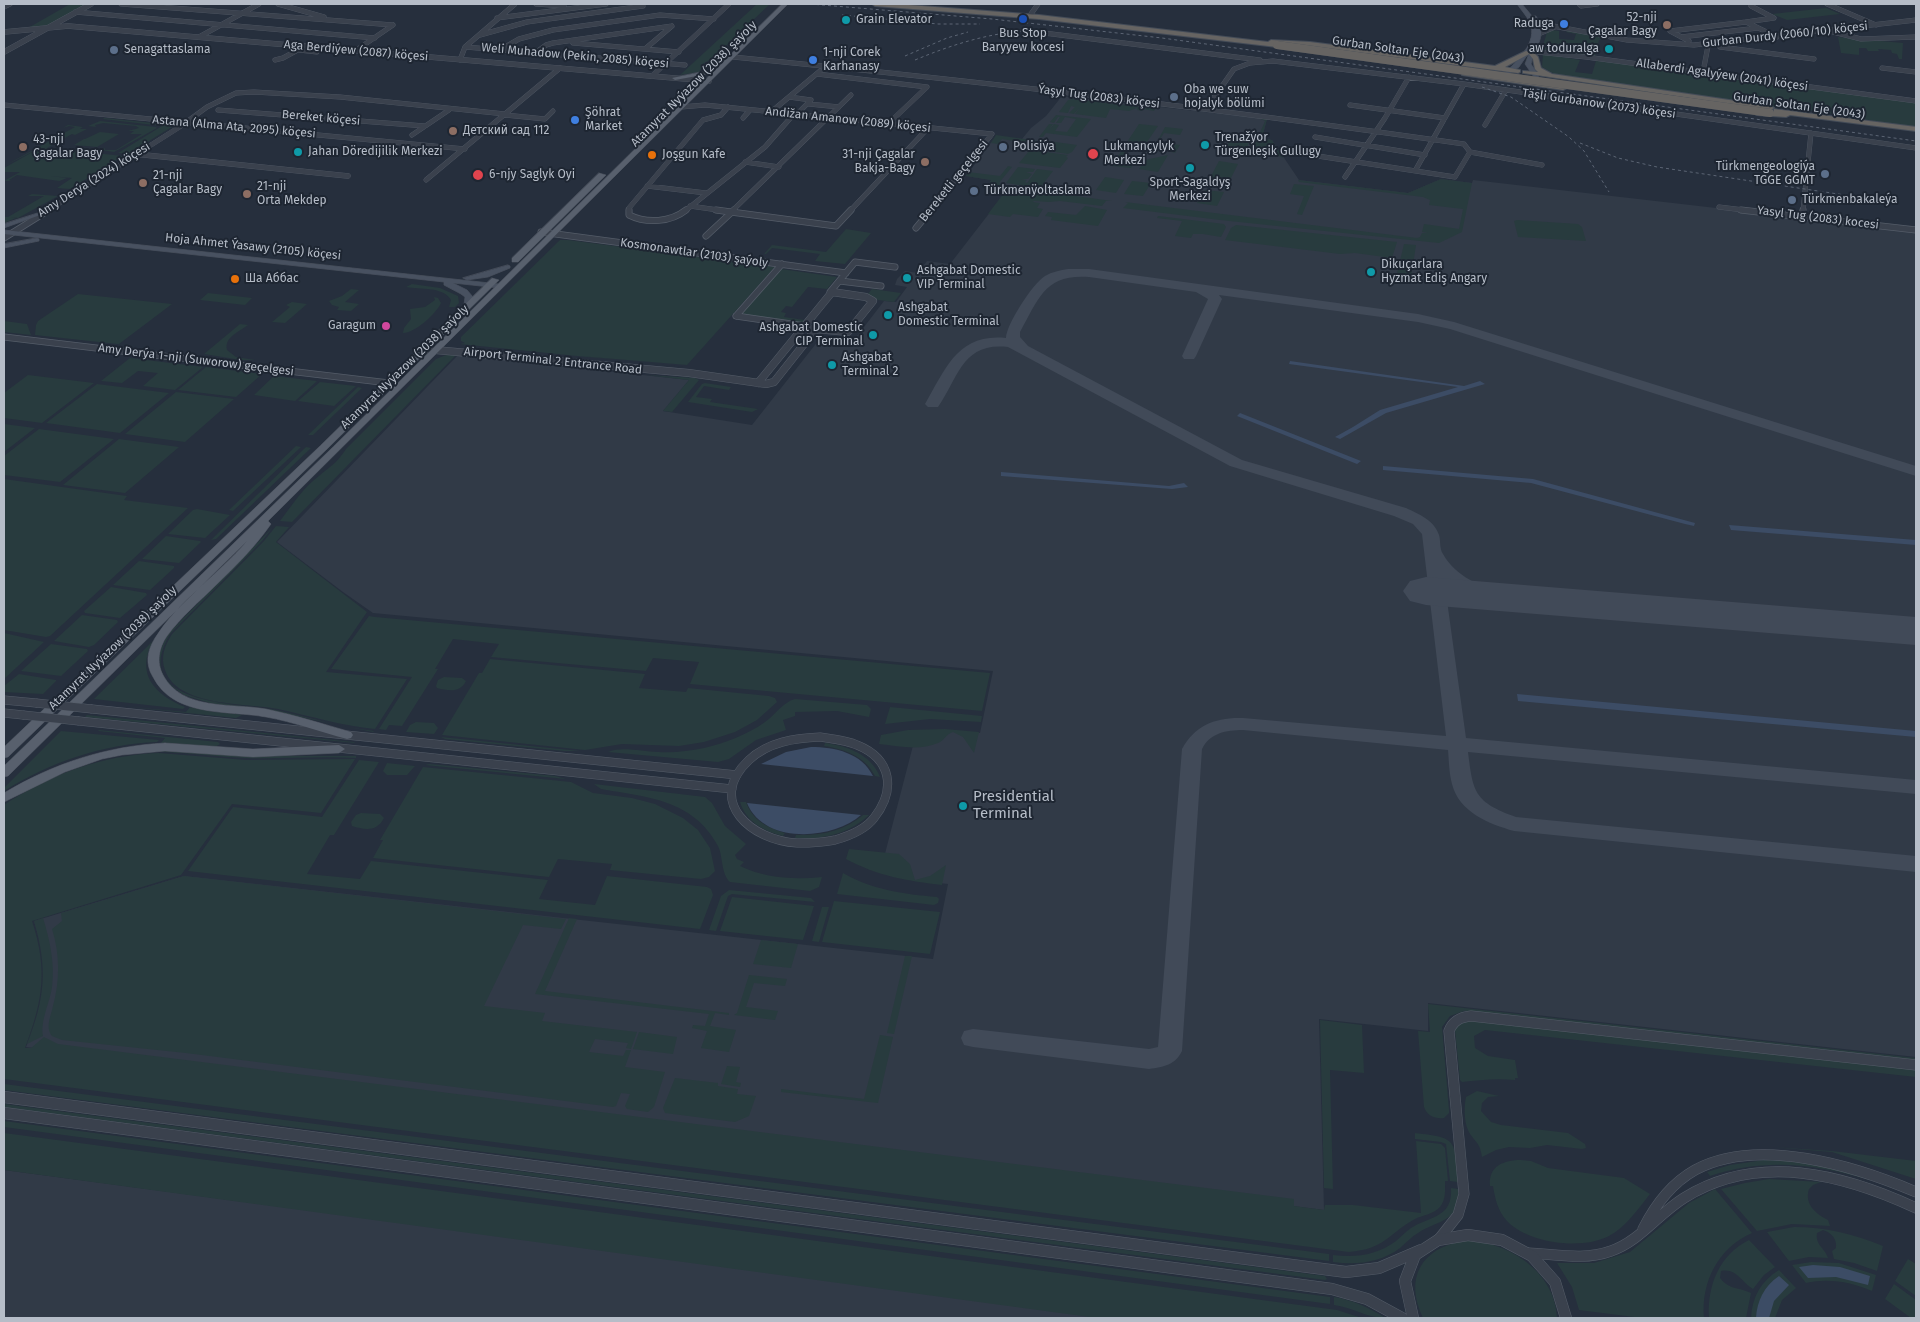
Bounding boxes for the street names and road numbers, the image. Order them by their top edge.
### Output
street label: Atamyrat Nyýazow (2038) şaýoly [628,18,760,150]
street label: Gurban Durdy (2060/10) köçesi [1702,19,1868,51]
street label: Gurban Soltan Eje (2043) [1331,34,1465,66]
street label: Aga Berdiýew (2087) köçesi [283,38,429,64]
street label: Weli Muhadow (Pekin, 2085) köçesi [481,41,669,71]
street label: Allaberdi Agalyýew (2041) köçesi [1635,56,1809,94]
street label: Ýaşyl Tug (2083) köçesi [1037,82,1161,112]
street label: Täşli Gurbanow (2073) köçesi [1521,86,1677,122]
street label: Gurban Soltan Eje (2043) [1732,90,1866,122]
street label: Andižan Amanow (2089) köçesi [765,104,931,136]
street label: Bereket köçesi [281,107,361,129]
street label: Astana (Alma Ata, 2095) köçesi [152,113,316,141]
street label: Bereketli geçelgesi [917,137,991,225]
street label: Amy Derýa (2024) köçesi [35,139,153,221]
street label: Yasyl Tug (2083) kocesi [1756,203,1880,233]
street label: Hoja Ahmet Ýasawy (2105) köçesi [164,231,342,263]
street label: Kosmonawtlar (2103) şaýoly [619,235,769,271]
street label: Atamyrat Nyýazow (2038) şaýoly [338,302,472,432]
street label: Amy Derýa 1-nji (Suworow) geçelgesi [97,341,295,379]
street label: Airport Terminal 2 Entrance Road [463,344,643,378]
street label: Atamyrat Nyýazow (2038) şaýoly [46,583,180,713]

